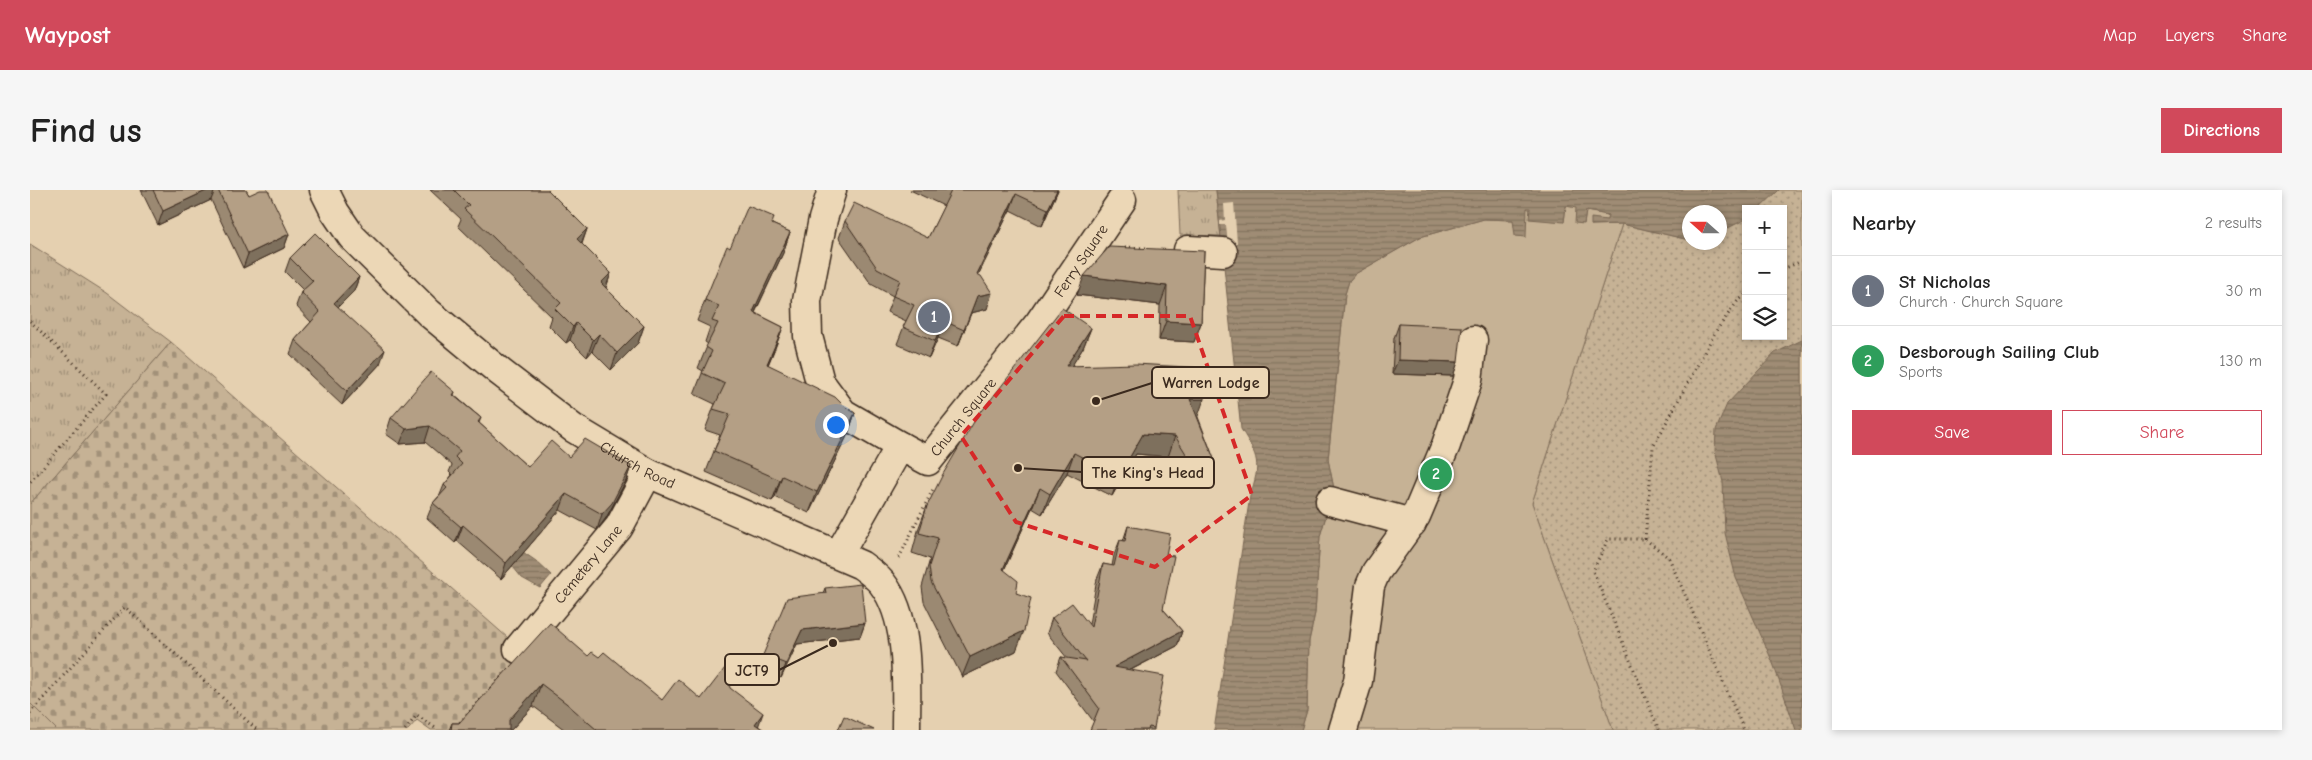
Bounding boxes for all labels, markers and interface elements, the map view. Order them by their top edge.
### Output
text: Waypost [25,21,110,49]
text: Map [2103,25,2137,46]
text: Layers [2165,25,2214,46]
text: Share [2242,25,2287,46]
button: Directions [2161,108,2282,153]
text: Find us [30,110,142,151]
north arrow [1682,205,1727,250]
map controls [1742,205,1787,340]
button: + [1742,205,1787,250]
text: Nearby [1852,211,1916,235]
text: 2 results [2205,214,2262,232]
street label: Ferry Square [1050,221,1112,300]
button: − [1742,250,1787,295]
text: St Nicholas [1899,271,1990,293]
text: 1 [1865,282,1871,300]
text: 30 m [2226,282,2262,300]
text: Church · Church Square [1899,293,2063,311]
button: layers [1742,295,1787,340]
pin: 1 [918,298,950,336]
text: Desborough Sailing Club [1899,341,2099,363]
text: 2 [1864,352,1872,370]
text: 130 m [2219,352,2262,370]
text: Sports [1899,363,1942,381]
callout: Warren Lodge [1152,367,1269,398]
street label: Church Square [926,374,1000,460]
text: Warren Lodge [1162,374,1260,392]
button: Save [1852,410,2052,455]
button: Share [2062,410,2262,455]
your location [823,412,849,438]
street label: Church Road [597,437,678,493]
pin: 2 [1420,455,1452,493]
callout: The King's Head [1082,457,1214,488]
text: The King's Head [1092,464,1204,482]
street label: Cemetery Lane [550,521,626,607]
callout: JCT9 [725,654,779,685]
text: JCT9 [735,662,769,680]

